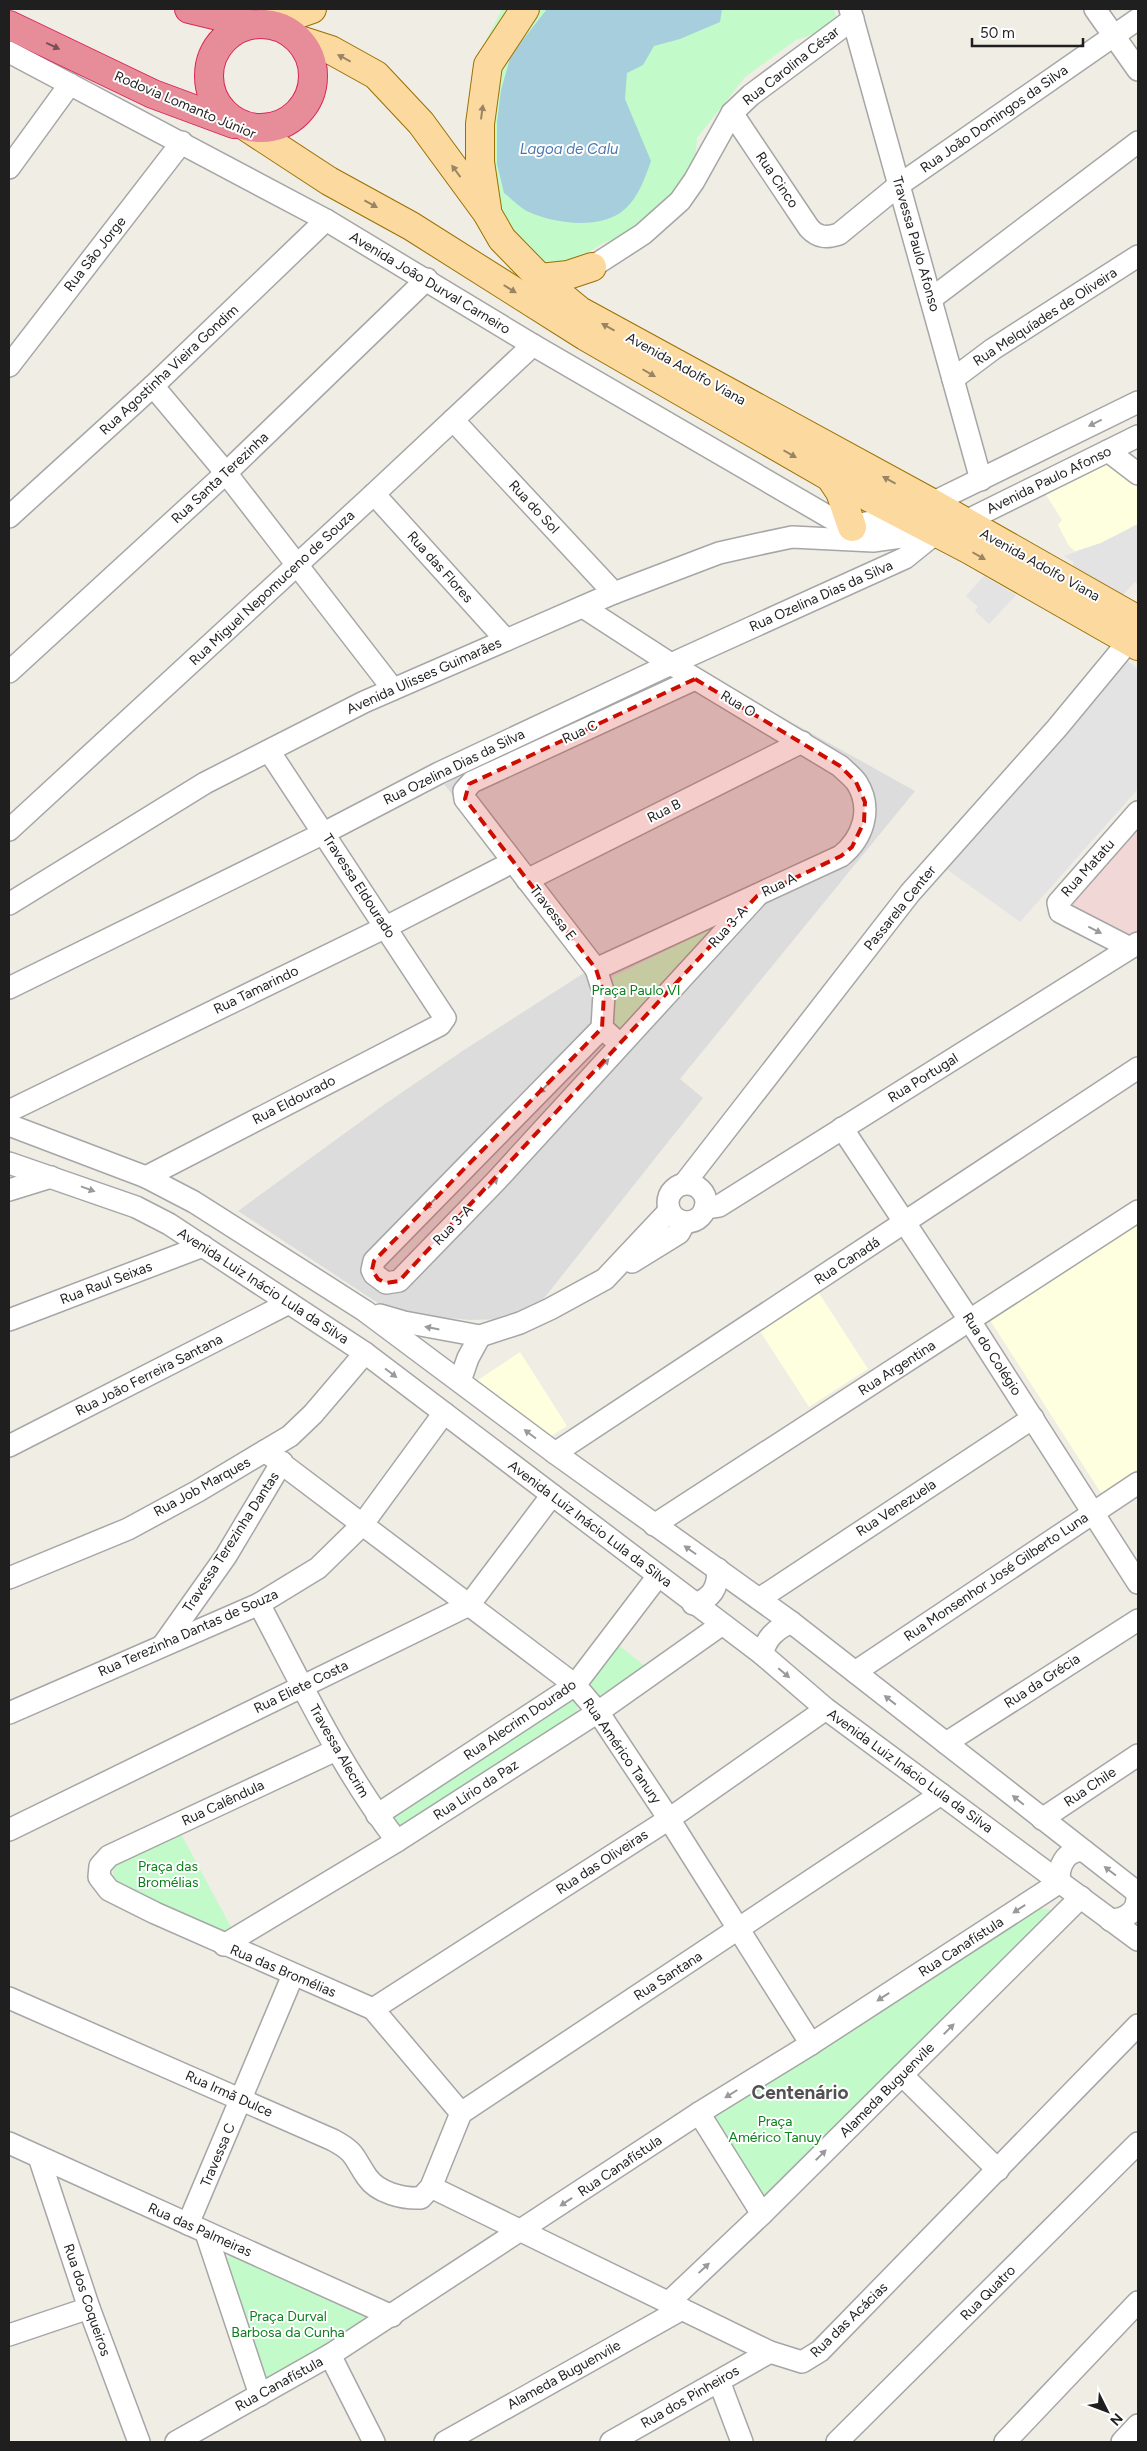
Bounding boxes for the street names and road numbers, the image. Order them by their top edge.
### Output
street label: Rua Carolina César [739,23,843,109]
street label: Rua João Domingos da Silva [917,61,1071,177]
street label: Rodovia Lomanto Júnior [112,67,259,143]
street label: Rua Cinco [752,149,802,211]
street label: Travessa Paulo Afonso [889,174,943,314]
street label: Rua São Jorge [60,213,130,295]
street label: Avenida João Durval Carneiro [347,228,513,338]
street label: Rua Melquíades de Oliveira [970,264,1120,370]
street label: Rua Agostinha Vieira Gondim [96,301,242,439]
street label: Avenida Adolfo Viana [623,329,749,409]
street label: Rua Santa Terezinha [168,429,272,527]
street label: Avenida Paulo Afonso [984,442,1114,518]
street label: Rua do Sol [505,477,563,537]
street label: Rua Miguel Nepomuceno de Souza [186,507,358,669]
street label: Avenida Adolfo Viana [977,525,1103,605]
street label: Rua das Flores [404,528,476,606]
street label: Rua Ozelina Dias da Silva [747,557,895,635]
street label: Avenida Ulisses Guimarães [344,634,504,718]
street label: Rua O [717,687,759,721]
street label: Rua C [560,716,600,748]
street label: Rua Ozelina Dias da Silva [380,725,528,809]
street label: Rua B [644,795,684,827]
street label: Travessa Eldourado [319,831,399,941]
street label: Rua Matatu [1058,836,1118,900]
street label: Passarela Center [861,862,940,954]
street label: Rua A [759,869,800,901]
street label: Travessa E [526,882,580,944]
street label: Rua 3-A [705,902,751,951]
street label: Rua Tamarindo [211,962,301,1018]
street label: Rua Portugal [885,1050,961,1106]
street label: Rua Eldourado [250,1072,338,1128]
street label: Rua 3-A [429,1201,477,1249]
street label: Avenida Luiz Inácio Lula da Silva [174,1224,352,1348]
street label: Rua Canadá [811,1234,883,1288]
street label: Rua Raul Seixas [58,1258,154,1308]
street label: Rua do Colégio [959,1309,1025,1399]
street label: Rua João Ferreira Santana [73,1330,225,1420]
street label: Rua Argentina [855,1337,939,1399]
street label: Rua Job Marques [151,1453,253,1521]
street label: Avenida Luiz Inácio Lula da Silva [505,1457,675,1591]
street label: Travessa Terezinha Dantas [179,1469,283,1615]
street label: Rua Venezuela [853,1476,939,1540]
street label: Rua Monsenhor José Gilberto Luna [901,1509,1091,1645]
street label: Rua Terezinha Dantas de Souza [95,1586,281,1680]
street label: Rua da Grécia [1001,1650,1083,1712]
street label: Rua Eliete Costa [251,1657,351,1717]
street label: Rua Alecrim Dourado [461,1676,579,1764]
street label: Rua Américo Tanury [579,1695,665,1808]
street label: Travessa Alecrim [305,1701,373,1801]
street label: Avenida Luiz Inácio Lula da Silva [824,1705,996,1837]
street label: Rua Lírio da Paz [430,1756,522,1824]
street label: Rua Chile [1061,1763,1120,1811]
street label: Rua Calêndula [179,1776,267,1830]
street label: Rua das Oliveiras [553,1826,651,1898]
street label: Rua Canafístula [915,1913,1007,1981]
street label: Rua das Bromélias [227,1941,339,2001]
street label: Rua Santana [631,1948,705,2004]
street label: Alameda Buguenvile [836,2039,938,2141]
street label: Rua Irmã Dulce [183,2067,276,2121]
street label: Travessa C [197,2121,239,2189]
street label: Rua Canafístula [575,2132,665,2200]
street label: Rua das Palmeiras [145,2199,255,2261]
street label: Rua dos Coqueiros [60,2242,114,2358]
street label: Rua Quatro [957,2262,1019,2324]
street label: Rua das Acácias [807,2279,891,2361]
street label: Alameda Buguenvile [504,2337,624,2413]
street label: Rua Canafístula [232,2353,326,2415]
street label: Rua dos Pinheiros [638,2362,742,2432]

